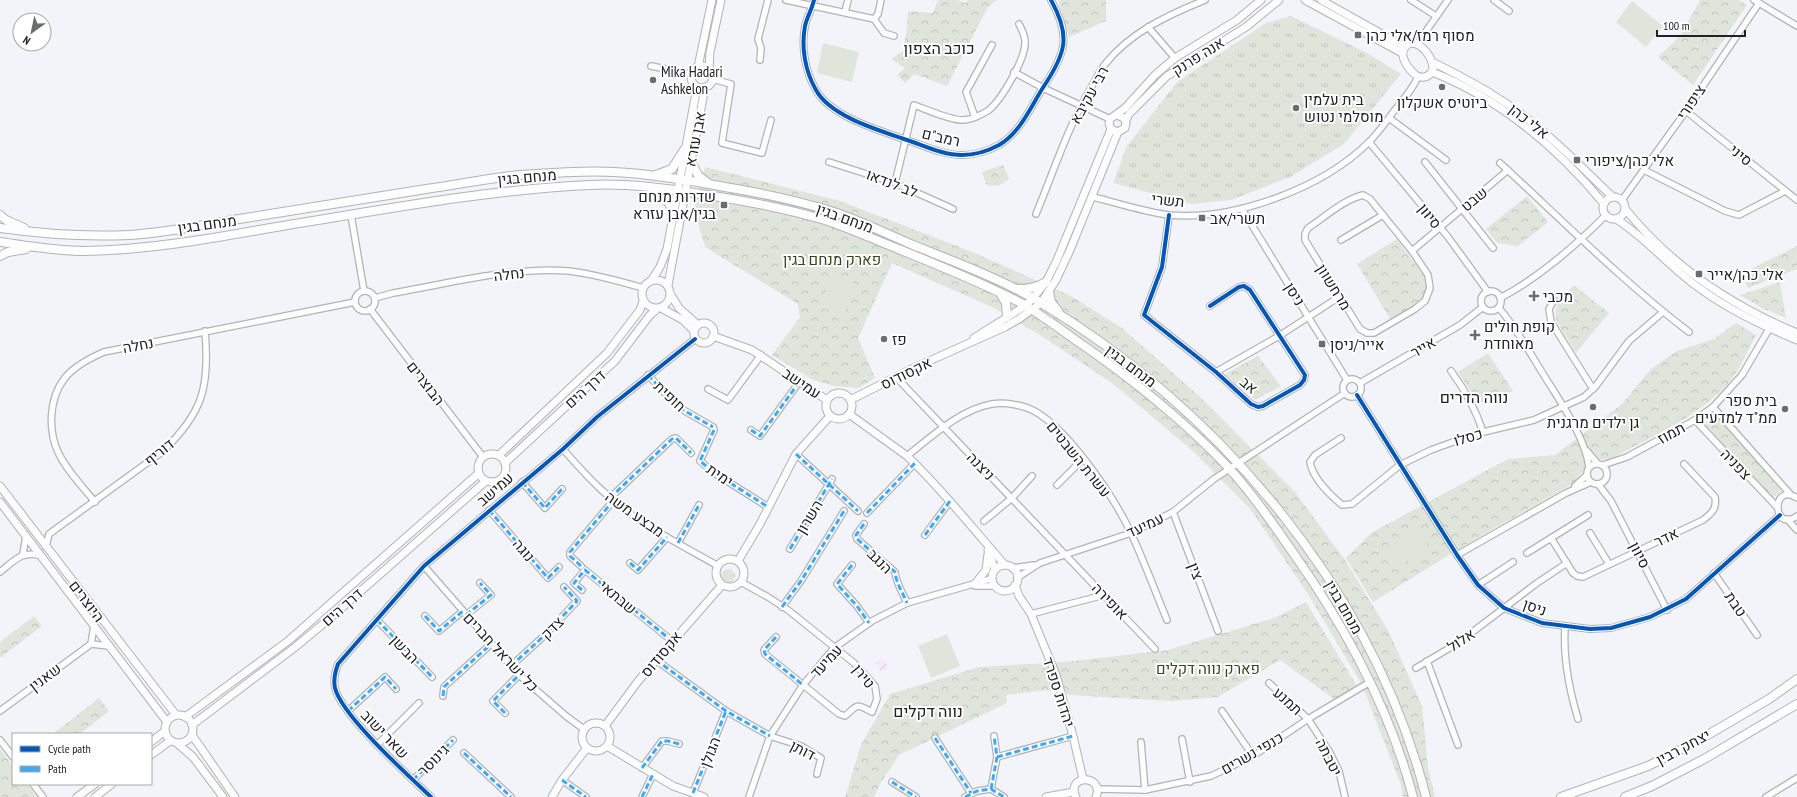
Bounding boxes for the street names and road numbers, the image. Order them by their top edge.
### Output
street label: אנה פרנק [1168,32,1228,80]
street label: רבי עקיבא [1065,63,1113,127]
street label: ציפורי [1672,81,1710,123]
street label: אלי כהן [1505,99,1553,143]
street label: אבן עזרא [680,110,710,168]
street label: רמב"ם [920,123,962,151]
street label: סיני [1726,140,1756,170]
street label: לב לנדאו [863,164,921,202]
street label: מנחם בגין [497,165,557,189]
street label: שבט [1457,182,1491,216]
street label: תשרי [1151,189,1185,211]
street label: מנחם בגין [814,199,876,237]
street label: סיוון [1414,199,1446,233]
street label: מנחם בגין [176,210,238,238]
street label: מרחשוון [1312,260,1356,314]
street label: נחלה [492,263,526,285]
street label: ניסן [1281,279,1309,309]
street label: אייר [1407,332,1439,362]
street label: נחלה [121,333,155,357]
street label: מנחם בגין [1102,341,1160,391]
street label: אקסודוס [877,352,935,394]
street label: הבוצרים [403,357,449,409]
street label: עמישב [779,363,825,403]
street label: דרך הים [561,366,610,412]
street label: אב [1236,372,1262,398]
street label: חופית [650,376,690,416]
street label: עשרת השבטים [1043,417,1115,501]
street label: תמוז [1654,418,1688,448]
street label: כסלו [1451,424,1485,450]
street label: דוריף [140,434,178,470]
street label: צפניה [1717,444,1755,484]
street label: ניצנה [963,448,999,484]
street label: ימית [703,459,737,491]
street label: עמישב [473,468,517,510]
street label: מבצע משה [602,487,668,541]
street label: השרון [791,496,827,538]
street label: עמיעד [1123,508,1167,542]
street label: אדר [1651,523,1681,551]
street label: נוגה [509,535,539,565]
street label: סיוון [1625,539,1655,571]
street label: הנגב [863,544,897,578]
street label: צין [1184,560,1208,582]
street label: היוצרים [65,576,109,626]
street label: שבתאי [595,576,641,618]
street label: מנחם בגין [1321,577,1367,637]
street label: אופירה [1088,579,1132,623]
street label: דרך הים [317,584,367,630]
street label: טבת [1721,588,1751,620]
street label: ניסן [1521,594,1549,620]
street label: כל ישראל חברים [459,608,543,696]
street label: צדק [536,612,568,644]
street label: אלול [1443,624,1479,656]
street label: אקסודוס [636,627,686,681]
street label: הבשן [387,631,423,667]
street label: עמיעד [806,640,846,682]
street label: יהדות ספרד [1039,655,1079,729]
street label: שאנין [25,659,65,695]
street label: טירן [849,660,879,692]
street label: תמנע [1269,683,1307,719]
street label: שאר ישוב [357,706,413,762]
street label: יצחק רבין [1653,725,1713,769]
street label: כנפי נשרים [1217,727,1287,779]
street label: הגולן [695,734,725,770]
street label: יטבתה [1311,735,1347,779]
street label: דותן [787,736,819,764]
street label: גינוסר [413,740,453,780]

